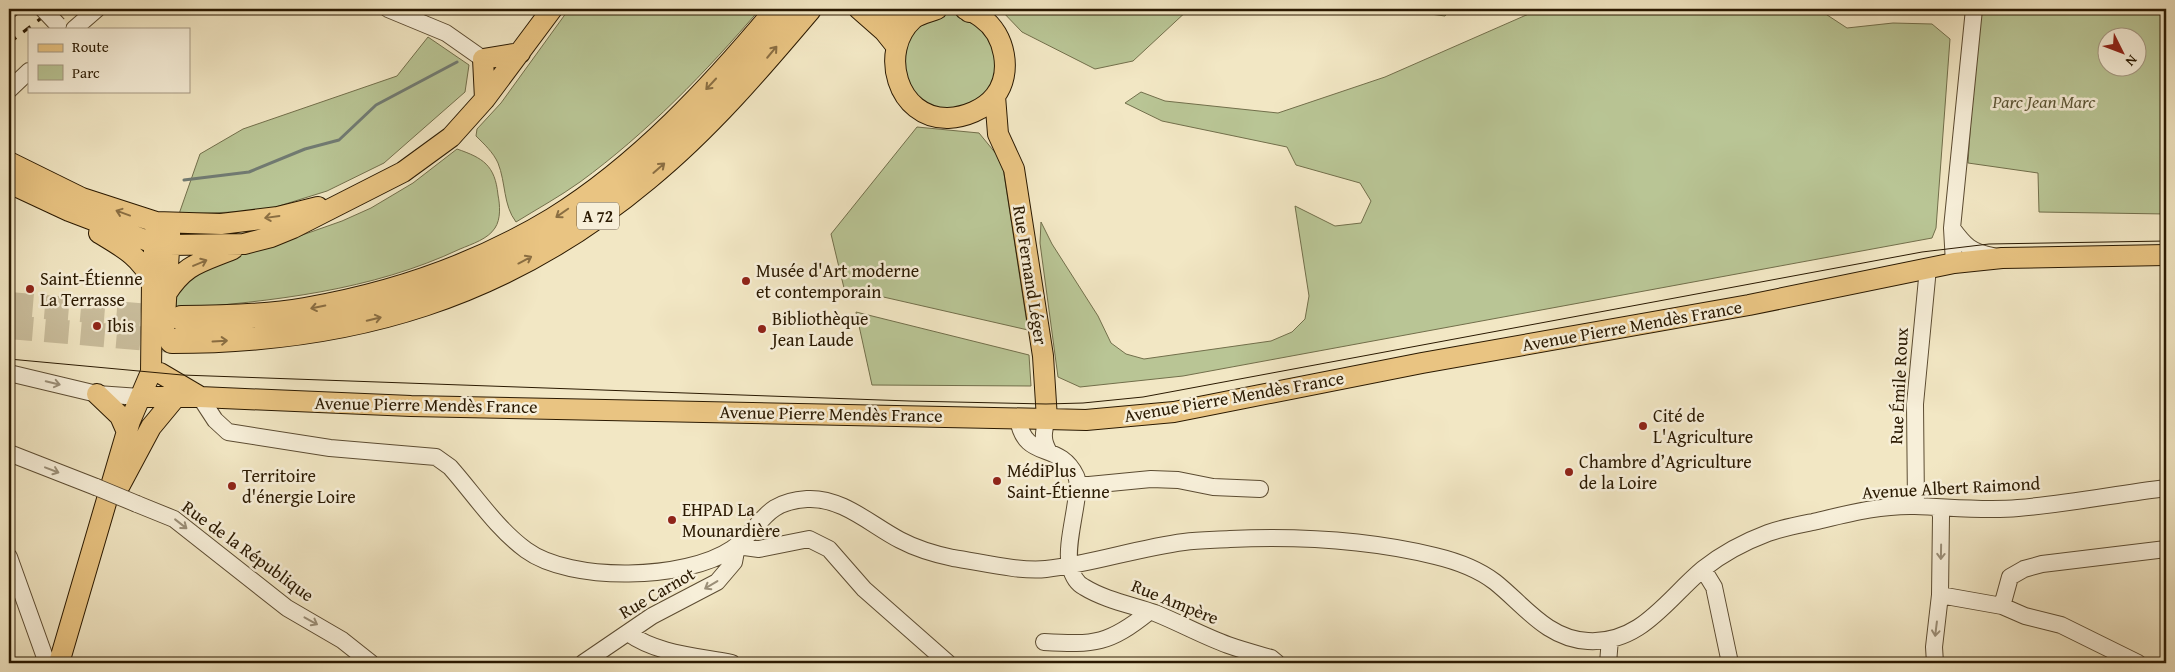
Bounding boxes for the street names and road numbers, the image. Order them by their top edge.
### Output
road number: A 72 [577,202,619,230]
street label: Rue Fernand Léger [1006,203,1055,347]
street label: Avenue Pierre Mendès France [1520,293,1744,358]
street label: Rue Émile Roux [1882,326,1915,445]
street label: Avenue Pierre Mendès France [1122,364,1346,429]
street label: Avenue Pierre Mendès France [314,389,538,420]
street label: Avenue Pierre Mendès France [719,398,943,429]
street label: Avenue Albert Raimond [1861,469,2041,506]
street label: Rue de la République [177,493,320,608]
street label: Rue Carnot [614,560,700,625]
street label: Rue Ampère [1128,572,1223,631]

